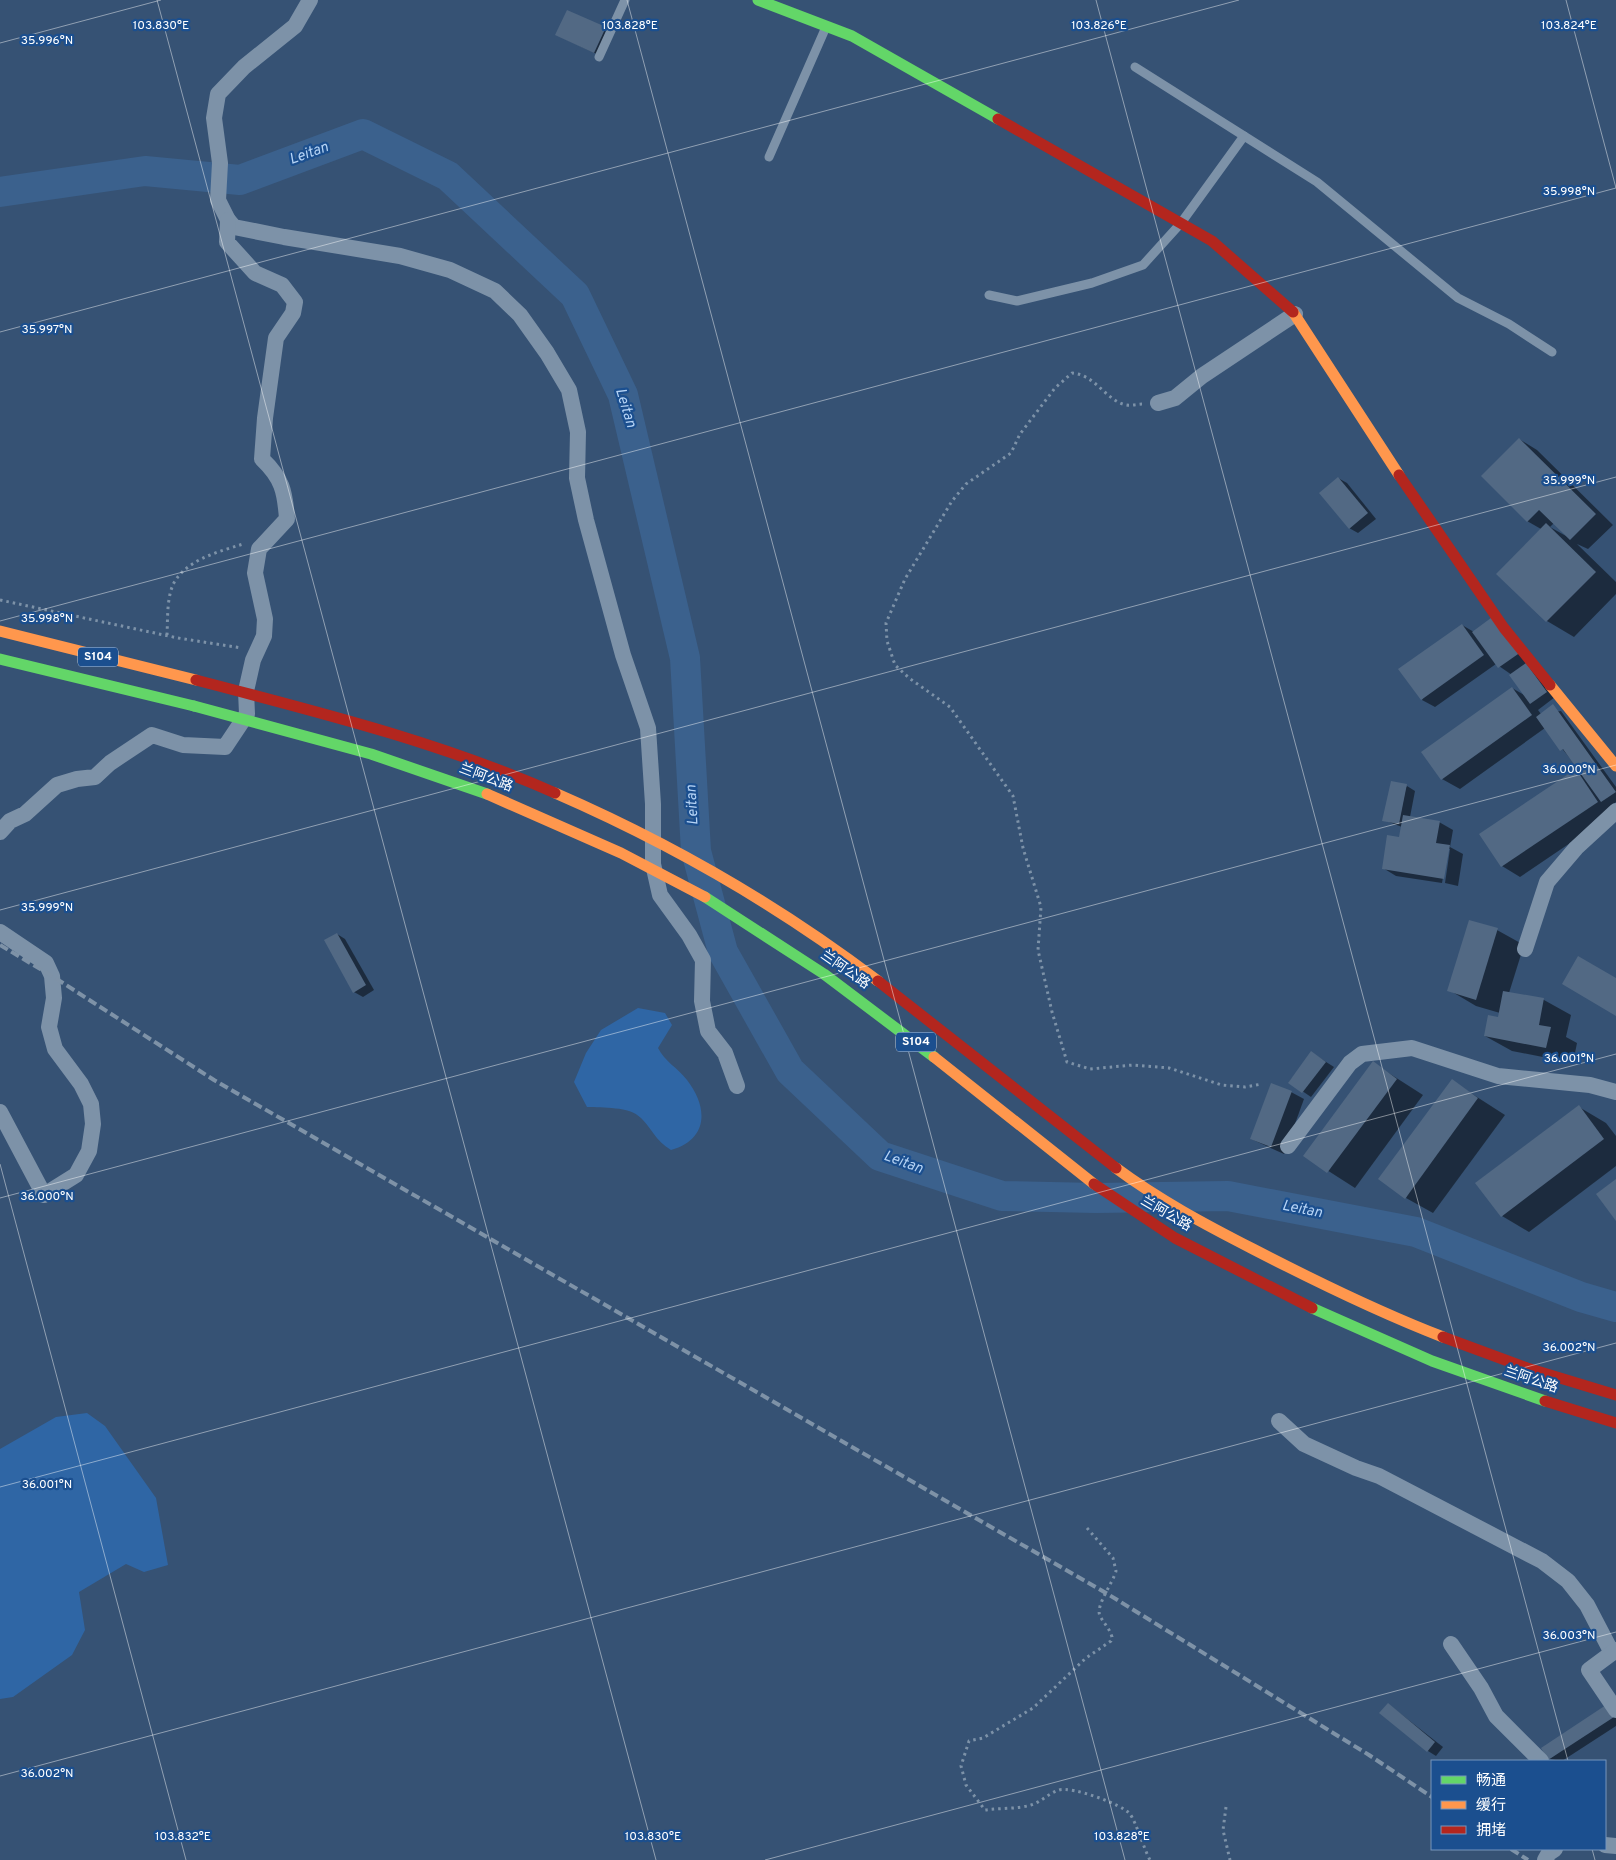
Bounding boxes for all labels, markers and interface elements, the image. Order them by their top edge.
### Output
text: 103.830°E [133,18,189,34]
text: 103.828°E [602,18,658,34]
text: 103.826°E [1071,18,1127,34]
text: 103.824°E [1541,18,1597,34]
text: 35.996°N [21,33,73,49]
water label: Leitan [287,138,331,170]
text: 35.998°N [1543,184,1595,200]
text: 35.997°N [21,322,73,338]
water label: Leitan [610,386,640,430]
text: 35.999°N [1543,473,1595,489]
text: 35.998°N [21,611,73,627]
road number: S104 [78,648,118,666]
street label: 兰阿公路 [457,760,515,796]
text: 36.000°N [1542,762,1596,778]
water label: Leitan [682,784,704,826]
text: 35.999°N [21,900,73,916]
street label: 兰阿公路 [817,947,873,993]
road number: S104 [896,1032,936,1052]
text: 36.001°N [1544,1051,1594,1067]
water label: Leitan [881,1147,925,1179]
text: 36.000°N [20,1189,74,1205]
street label: 兰阿公路 [1138,1193,1194,1235]
water label: Leitan [1280,1197,1324,1223]
text: 36.002°N [1542,1340,1596,1356]
street label: 兰阿公路 [1502,1363,1560,1397]
text: 36.001°N [22,1477,72,1493]
text: 36.003°N [1542,1628,1596,1644]
legend [1431,1760,1606,1850]
text: 36.002°N [20,1766,74,1782]
text: 畅通 [1476,1772,1506,1791]
text: 缓行 [1476,1797,1506,1816]
text: 拥堵 [1476,1822,1506,1841]
text: 103.832°E [155,1829,211,1845]
text: 103.830°E [625,1829,681,1845]
text: 103.828°E [1094,1829,1150,1845]

